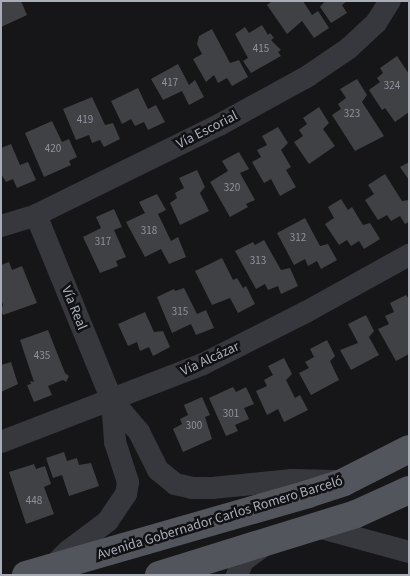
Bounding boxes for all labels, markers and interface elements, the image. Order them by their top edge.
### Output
house number: 415 [253,42,269,56]
house number: 417 [162,76,178,90]
house number: 324 [384,79,400,93]
street label: Vía Escorial [174,107,240,153]
house number: 323 [344,107,360,121]
house number: 419 [77,113,93,127]
house number: 420 [45,142,61,156]
house number: 320 [224,181,240,195]
house number: 318 [141,224,157,238]
house number: 312 [290,231,306,245]
house number: 317 [95,235,111,249]
house number: 313 [250,254,266,268]
street label: Vía Real [58,284,90,332]
house number: 315 [172,305,188,319]
street label: Vía Alcázar [178,338,242,380]
house number: 435 [34,349,50,363]
house number: 301 [223,407,239,421]
house number: 300 [186,419,202,433]
street label: Avenida Gobernador Carlos Romero Barceló [95,473,345,563]
house number: 448 [26,494,42,508]

